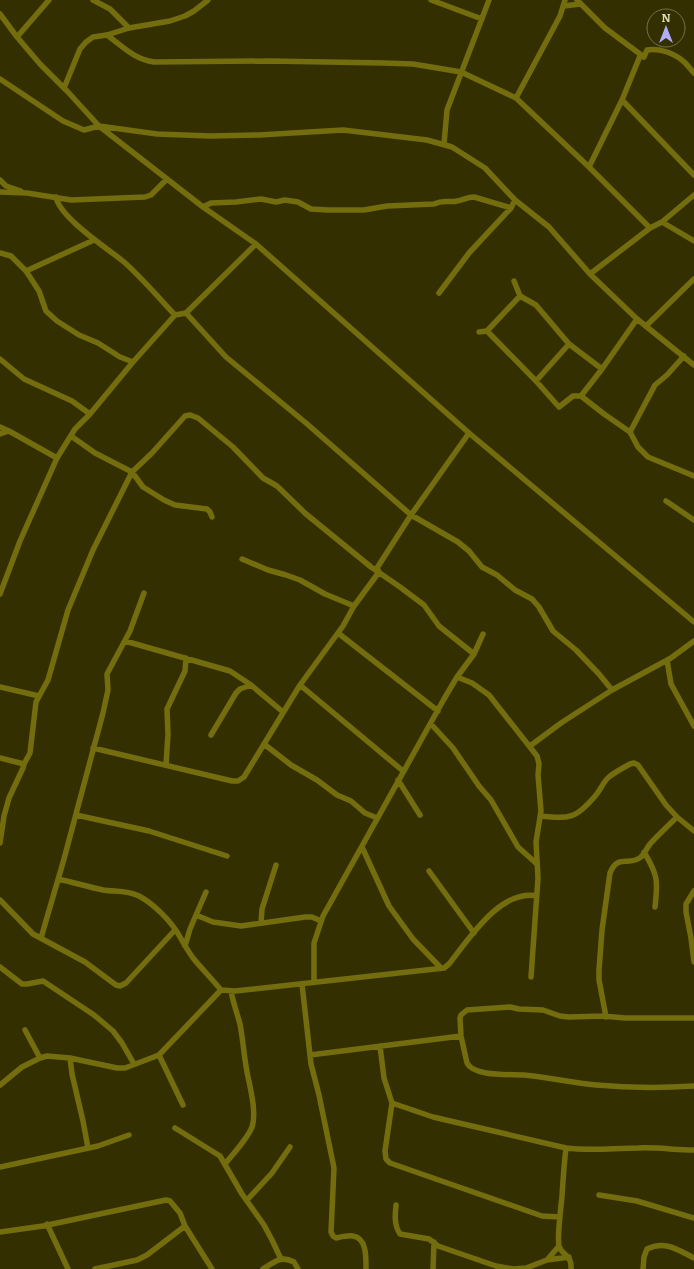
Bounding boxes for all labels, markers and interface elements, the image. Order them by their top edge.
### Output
north arrow [646,8,686,48]
text: N [661,9,671,25]

